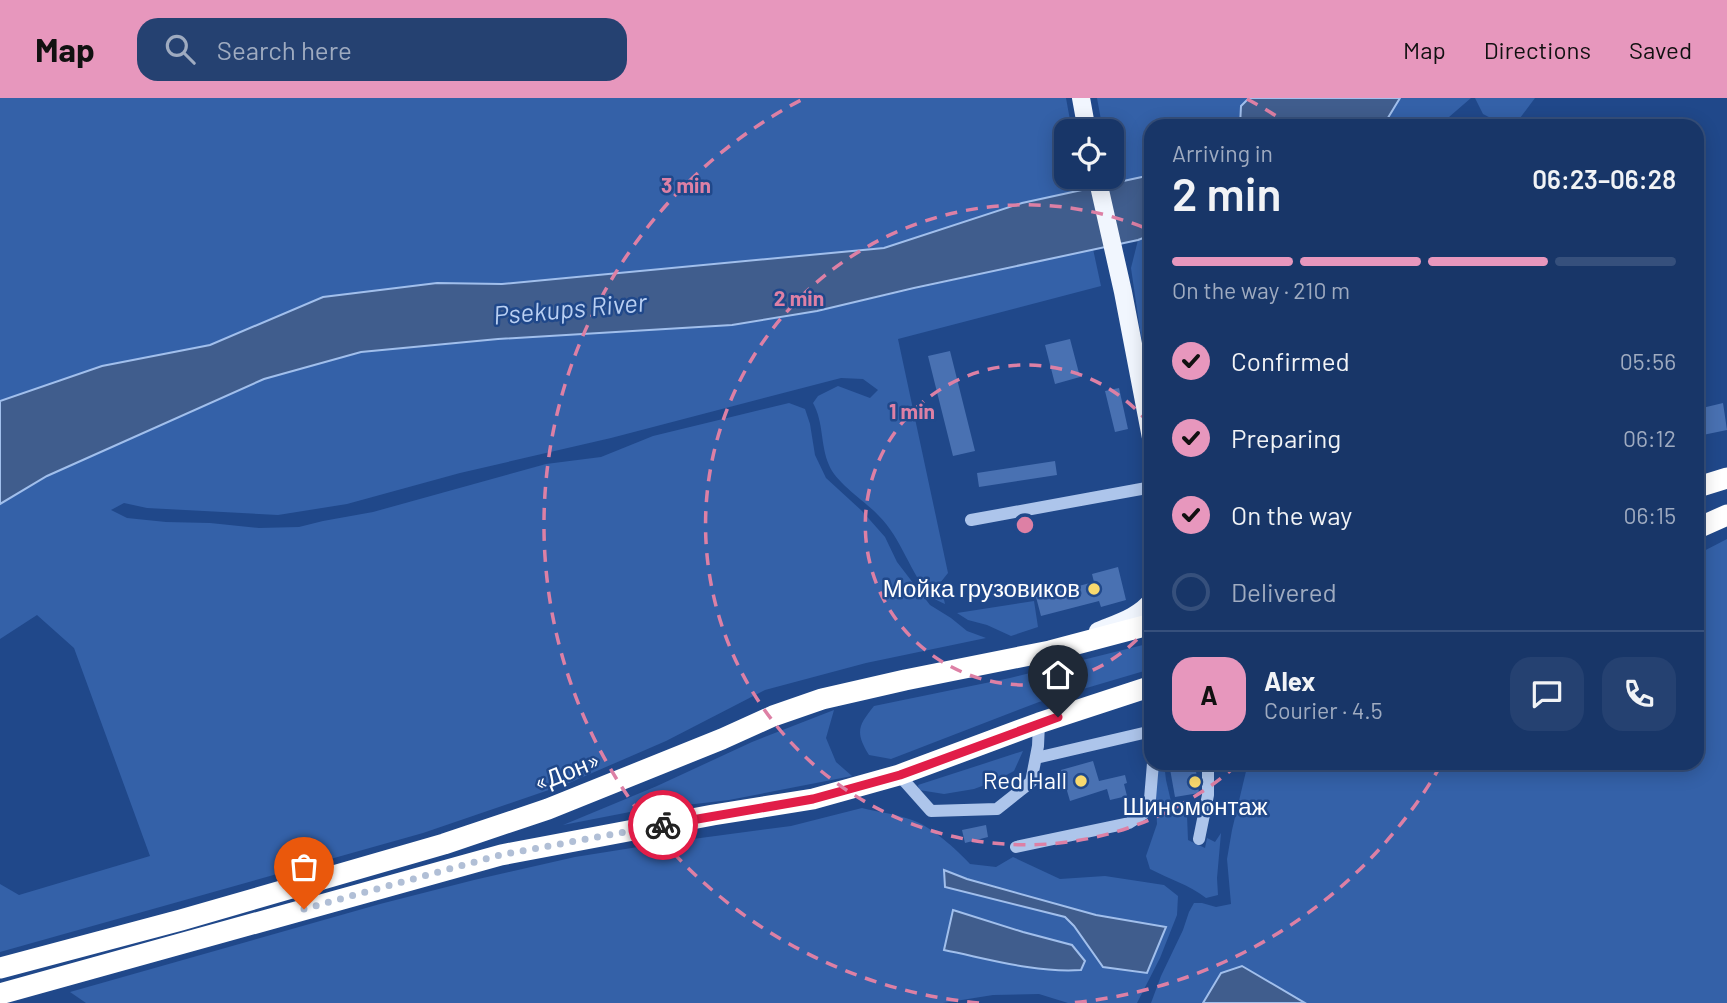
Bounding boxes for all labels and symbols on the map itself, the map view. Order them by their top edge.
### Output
text: 3 min [661,172,711,197]
water label: Psekups River [492,285,649,330]
text: 2 min [774,285,824,310]
text: 1 min [889,398,935,423]
centre of rings [1013,513,1037,537]
place label: Мойка грузовиков [883,573,1080,602]
marker: Мойка грузовиков [1086,581,1102,597]
pin [1028,645,1088,717]
street label: «Дон» [529,744,604,797]
place label: Red Hall [983,765,1067,794]
marker: Red Hall [1073,773,1089,789]
marker: Шиномонтаж [1187,774,1203,790]
courier [628,790,698,860]
place label: Шиномонтаж [1122,791,1268,820]
pin [274,837,334,909]

